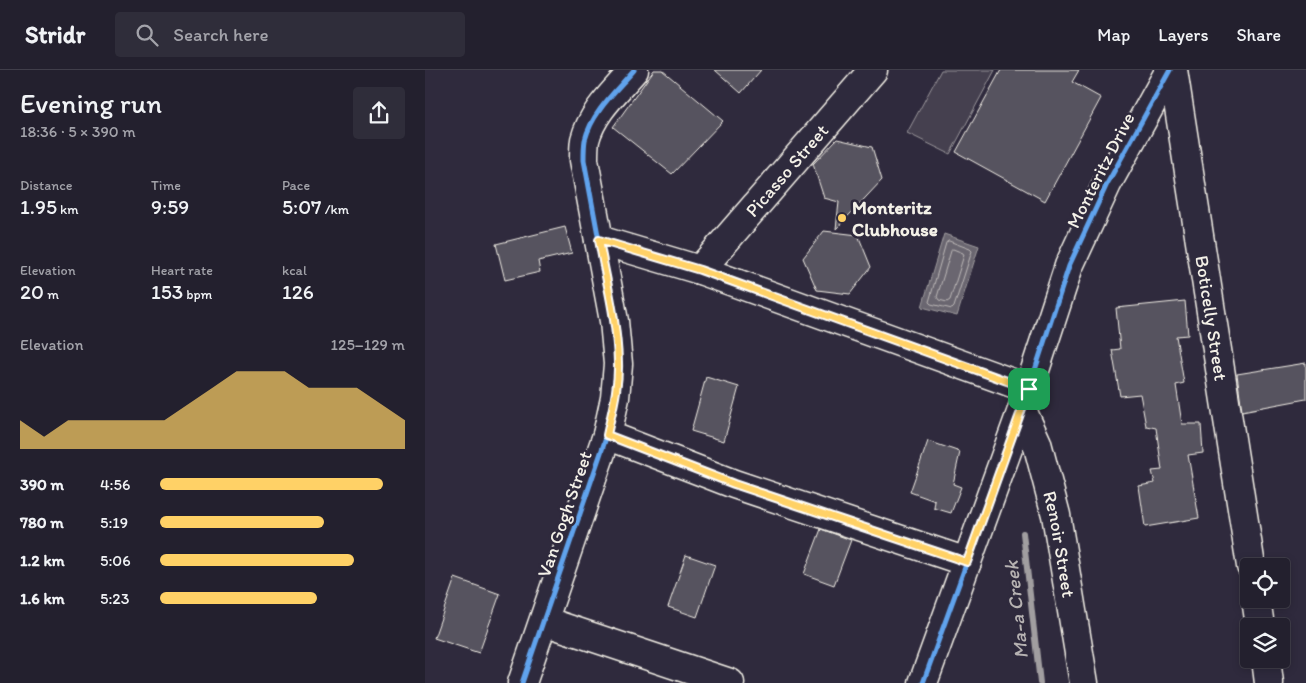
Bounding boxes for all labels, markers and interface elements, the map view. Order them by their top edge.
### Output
search box [115,12,465,57]
text: Stridr [25,20,85,49]
icon: search [133,21,161,49]
text: Search here [173,23,269,46]
text: Map [1097,24,1130,46]
text: Layers [1158,24,1208,46]
text: Share [1236,24,1281,46]
text: Evening run [20,86,162,120]
button: share [353,87,405,139]
street label: Monteritz Drive [1061,109,1139,232]
street label: Picasso Street [740,119,833,222]
text: 18:36 · 5 × 390 m [20,122,136,141]
text: Distance [20,177,72,194]
text: Time [151,177,181,194]
text: Pace [282,177,310,194]
text: 1.95 [20,194,57,219]
text: 9:59 [151,194,189,219]
text: 5:07 [282,194,322,219]
place label: Monteritz Clubhouse [852,196,938,241]
text: km [57,201,79,218]
text: /km [322,201,349,218]
marker: Monteritz Clubhouse [836,212,848,224]
street label: Boticelly Street [1190,254,1233,382]
text: Elevation [20,262,76,279]
text: Heart rate [151,262,213,279]
text: kcal [282,262,307,279]
text: 20 [20,279,44,304]
text: 153 [151,279,183,304]
text: 126 [282,279,314,304]
text: m [44,286,59,303]
text: bpm [183,286,212,303]
text: Elevation [20,335,84,354]
text: 125–129 m [331,335,405,354]
pin [1008,368,1050,410]
icon: arrive [1015,375,1043,403]
street label: Van Gogh Street [532,448,597,580]
text: 390 m [20,475,64,494]
text: 4:56 [100,475,130,494]
street label: Renoir Street [1038,488,1081,599]
text: 780 m [20,513,64,532]
text: 5:19 [100,513,128,532]
text: 1.2 km [20,551,65,570]
text: 5:06 [100,551,131,570]
water label: Ma-a Creek [999,558,1033,660]
map controls [1240,558,1290,668]
button: locate [1240,558,1290,608]
text: 1.6 km [20,589,65,608]
text: 5:23 [100,589,129,608]
button: layers [1240,618,1290,668]

